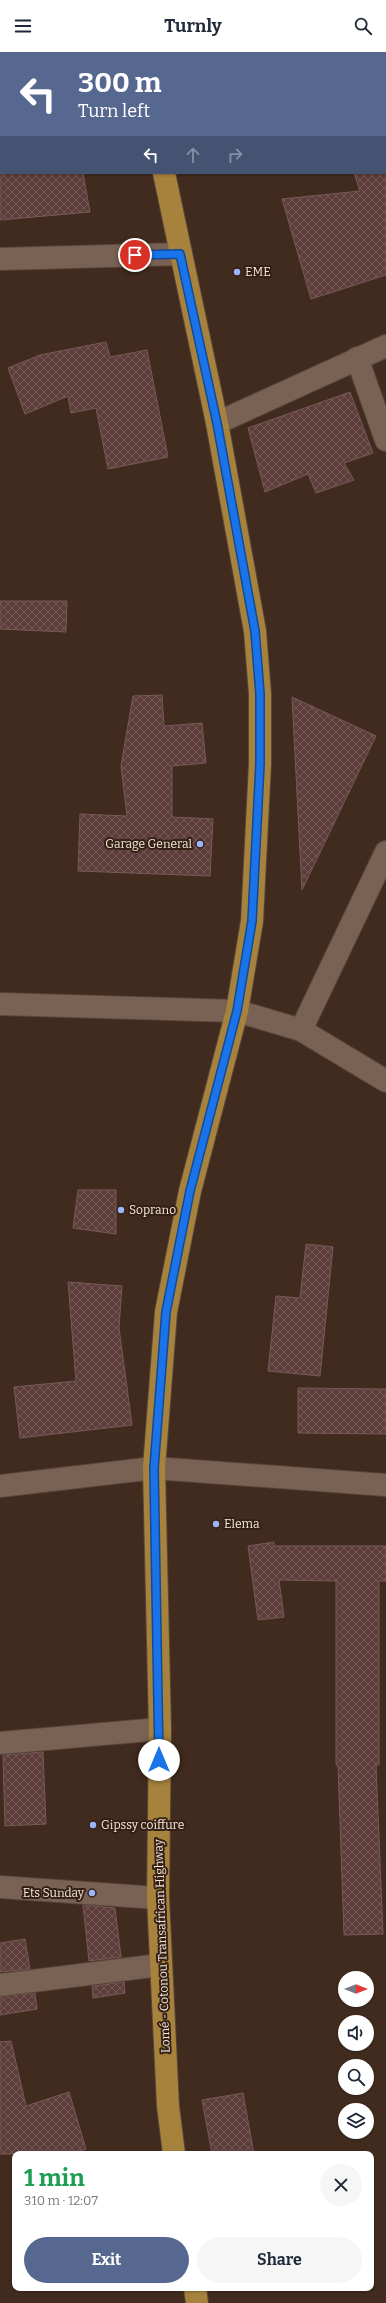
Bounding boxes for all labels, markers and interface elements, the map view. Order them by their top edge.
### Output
icon: menu [12,15,34,37]
text: Turnly [164,15,222,37]
icon: search [352,15,374,37]
text: 300 m [78,66,161,99]
icon: left [12,68,64,120]
text: Turn left [78,100,150,122]
icon: left [140,144,162,166]
icon: ahead [182,144,204,166]
icon: right [224,144,246,166]
pin [118,238,152,272]
icon: arrive [124,244,146,266]
place label: EME [245,265,271,279]
marker: EME [232,267,242,277]
place label: Garage General [105,837,193,851]
marker: Garage General [195,839,205,849]
place label: Soprano [129,1203,176,1217]
marker: Soprano [116,1205,126,1215]
place label: Elema [224,1517,260,1531]
marker: Elema [211,1519,221,1529]
position arrow [138,1739,180,1781]
place label: Gipssy coiffure [101,1818,184,1832]
marker: Gipssy coiffure [88,1820,98,1830]
street label: Lomé - Cotonou Transafrican Highway [151,1838,173,2053]
place label: Ets Sunday [23,1886,85,1900]
marker: Ets Sunday [87,1888,97,1898]
north arrow [338,1971,374,2007]
map controls [338,1971,374,2139]
button: sound [338,2015,374,2051]
button: search [338,2059,374,2095]
button: layers [338,2103,374,2139]
text: 1 min [24,2164,85,2192]
button: close [320,2164,362,2206]
text: 310 m · 12:07 [24,2193,98,2208]
button: Exit [24,2237,189,2283]
button: Share [197,2237,362,2283]

